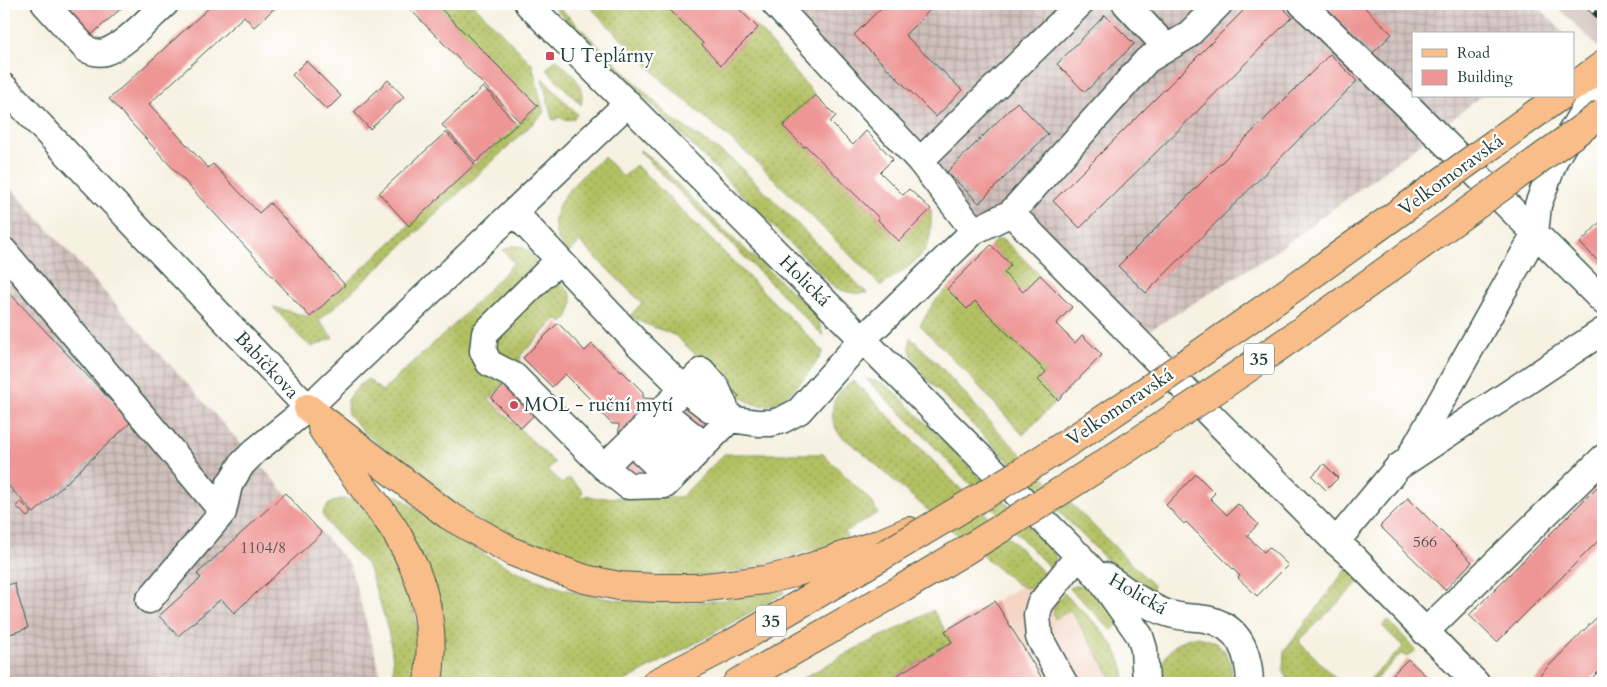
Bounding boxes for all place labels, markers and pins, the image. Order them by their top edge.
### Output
place label: U Teplárny [560,43,654,69]
marker: U Teplárny [544,50,556,62]
place label: MOL - ruční mytí [524,392,673,418]
marker: MOL - ruční mytí [508,399,520,411]

